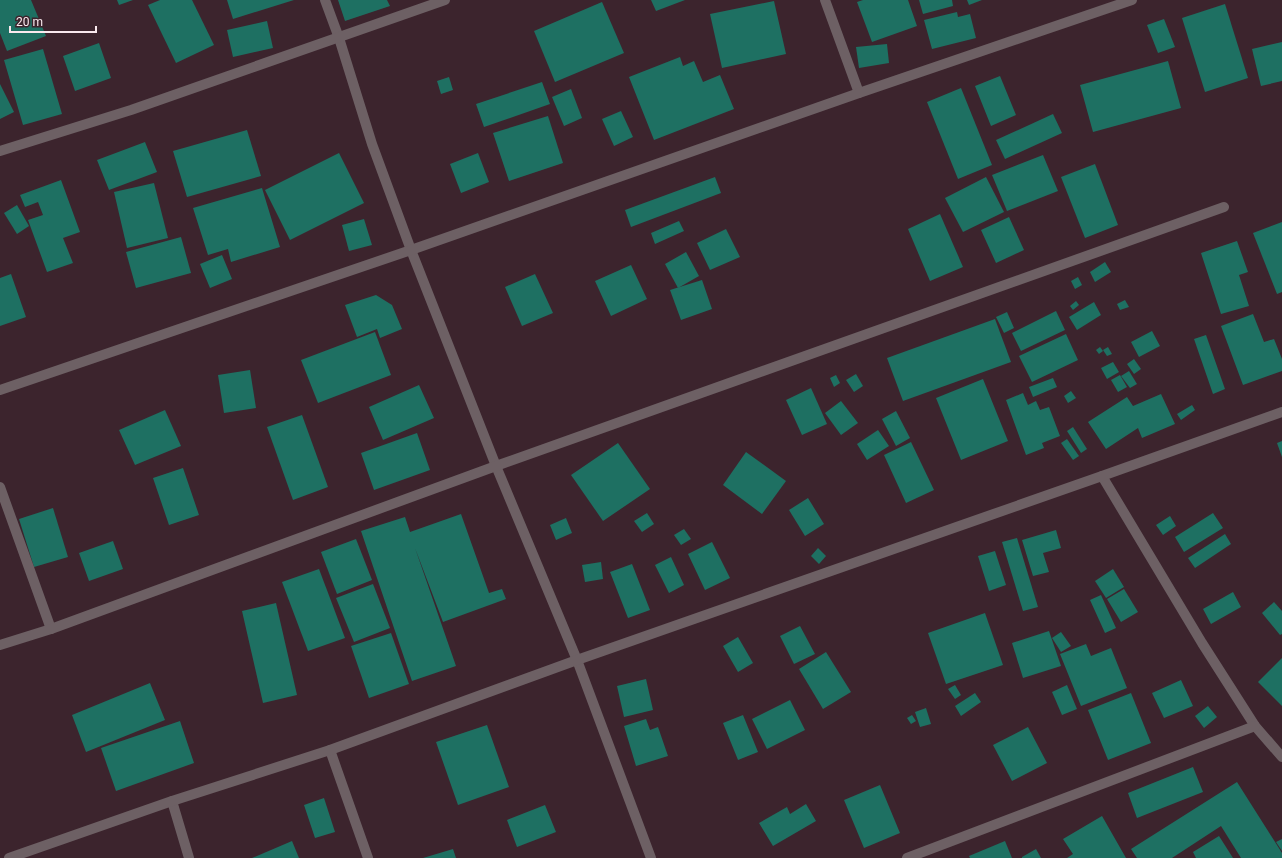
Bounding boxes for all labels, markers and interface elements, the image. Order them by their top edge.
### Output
scale bar [10,8,96,34]
text: 20 m [16,15,43,29]

